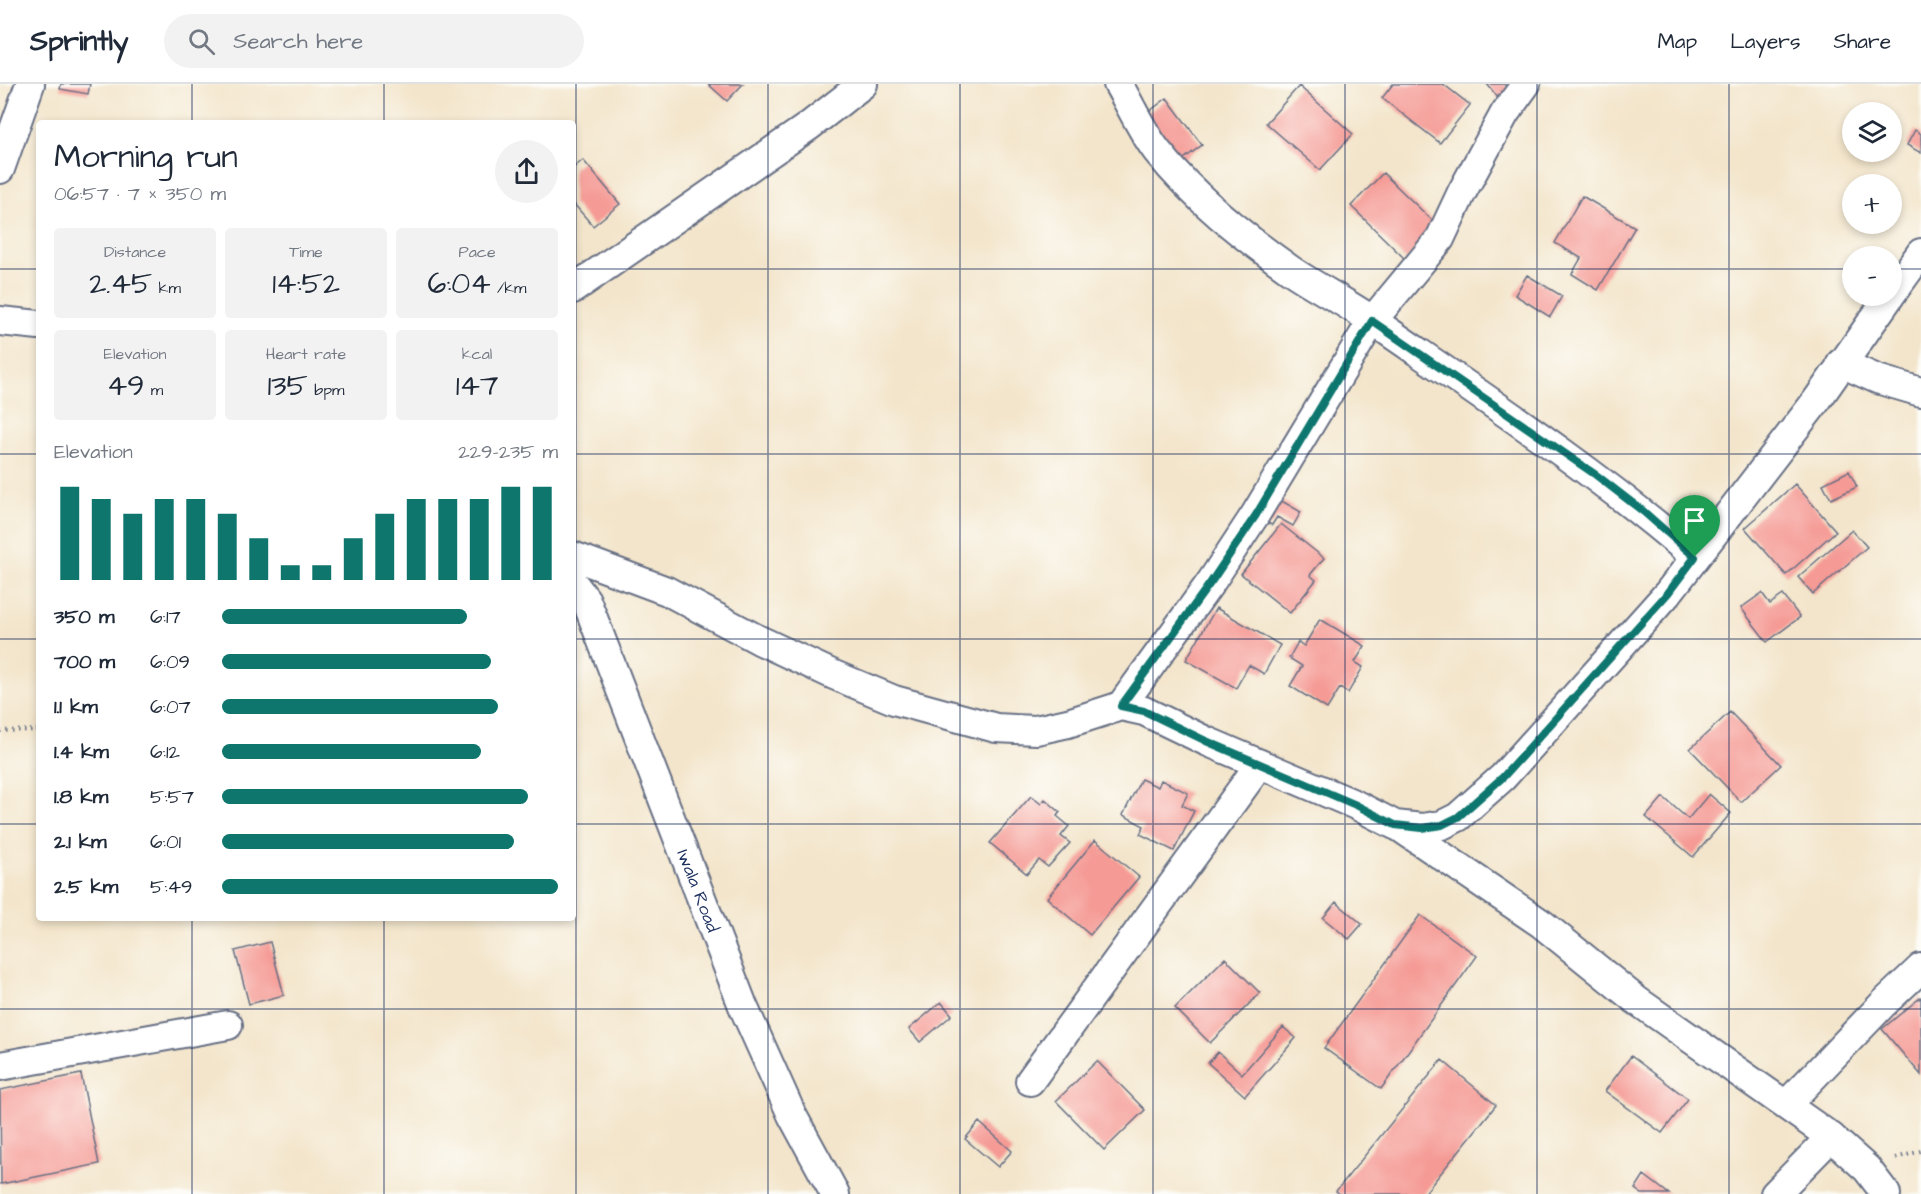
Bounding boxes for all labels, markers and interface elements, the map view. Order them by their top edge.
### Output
search box [164,14,584,68]
text: Sprintly [30,22,128,61]
icon: search [185,25,218,58]
text: Search here [233,26,363,57]
text: Map [1657,27,1697,56]
text: Layers [1730,27,1800,56]
text: Share [1833,27,1891,56]
map controls [1842,102,1902,306]
button: layers [1842,102,1902,162]
text: Morning run [54,134,238,180]
button: share [495,140,558,203]
button: + [1842,174,1902,234]
text: 06:57 · 7 × 350 m [54,180,226,208]
text: Distance [104,241,166,263]
text: Time [289,241,323,263]
text: Pace [458,241,496,263]
button: − [1842,246,1902,306]
text: 2.45 [89,263,152,305]
text: 14:52 [272,263,340,305]
text: 6:04 [427,263,491,305]
text: km [152,277,181,299]
text: /km [491,277,527,299]
text: Elevation [104,343,166,365]
text: Heart rate [266,343,346,365]
text: kcal [462,343,492,365]
text: 49 [107,365,144,407]
text: 135 [267,365,308,407]
text: 147 [456,365,498,407]
text: m [144,379,163,401]
text: bpm [308,379,345,401]
text: Elevation [54,438,133,466]
text: 229–235 m [458,438,558,466]
pin [1669,495,1720,557]
icon: arrive [1678,504,1711,537]
text: 350 m [54,603,115,631]
text: 6:17 [150,603,181,631]
text: 700 m [54,648,115,676]
text: 6:09 [150,648,190,676]
text: 1.1 km [54,693,98,721]
text: 6:07 [150,693,191,721]
text: 1.4 km [54,738,109,766]
text: 6:12 [150,738,180,766]
text: 1.8 km [54,783,108,811]
text: 5:57 [150,783,194,811]
text: 2.1 km [54,828,107,856]
text: 6:01 [150,828,181,856]
street label: Iwala Road [671,846,726,936]
text: 2.5 km [54,873,118,901]
text: 5:49 [150,873,193,901]

